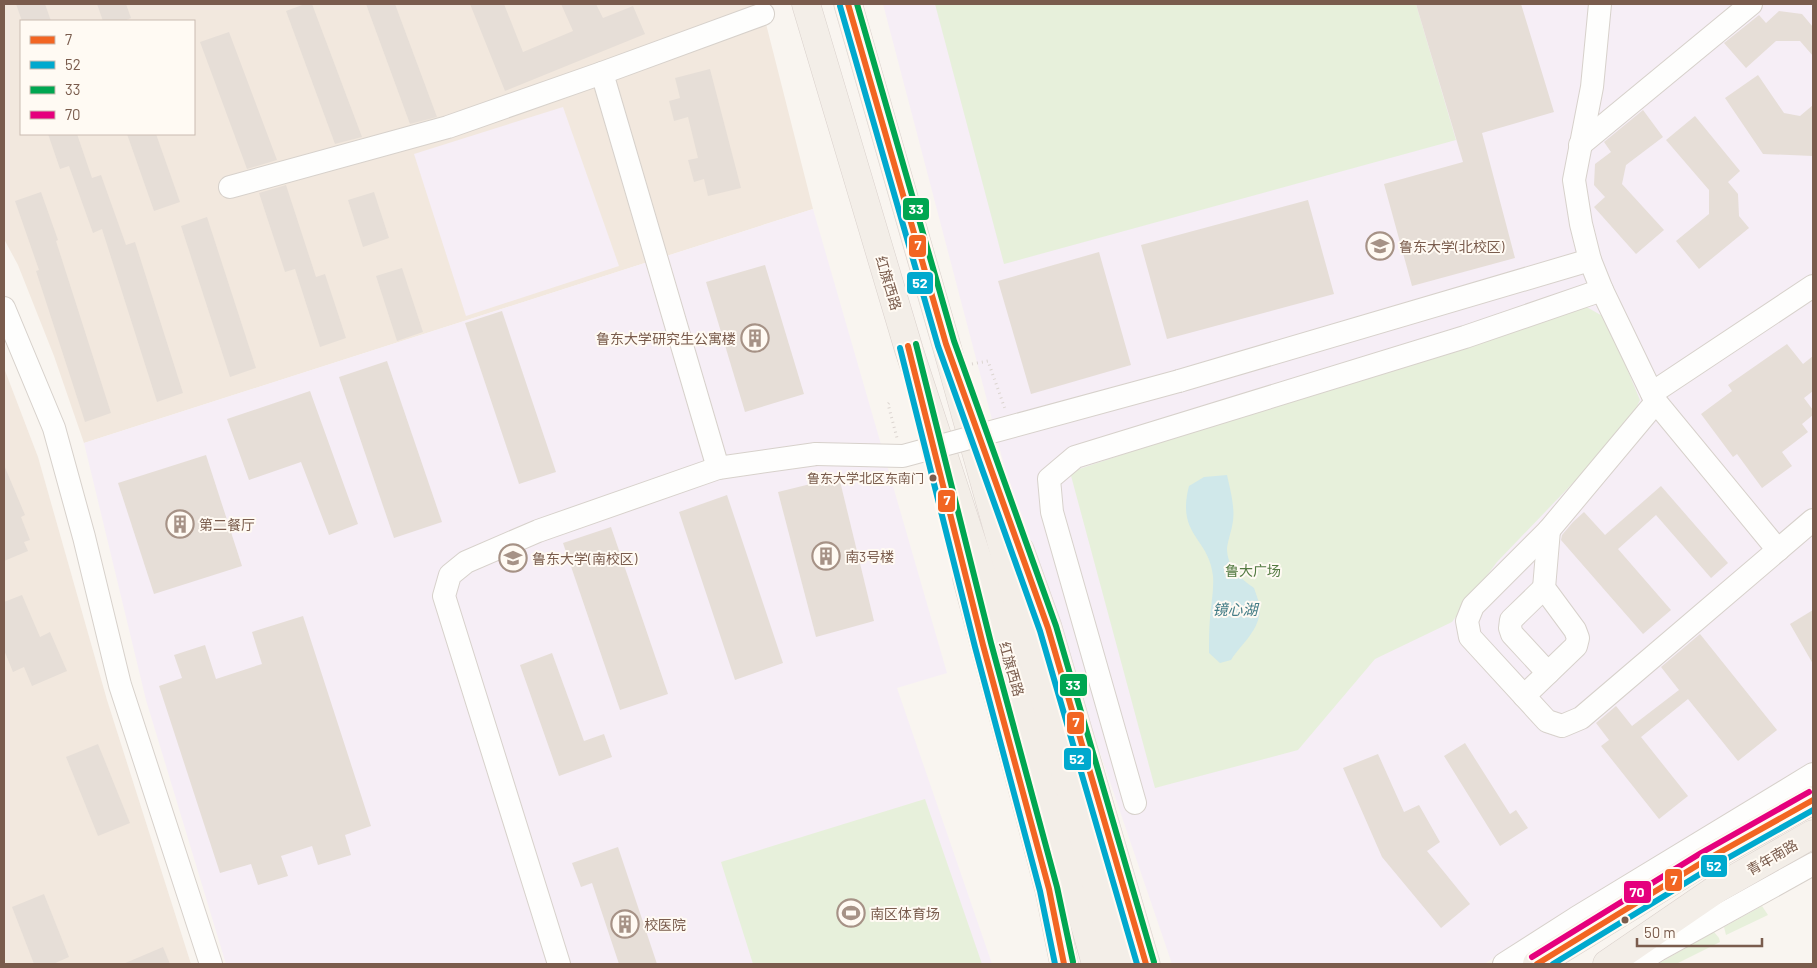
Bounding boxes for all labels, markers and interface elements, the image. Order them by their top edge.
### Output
legend [20,20,195,135]
text: 7 [65,30,72,48]
text: 52 [65,55,81,73]
text: 33 [65,80,80,98]
text: 70 [65,105,81,123]
line badge: 33 [902,197,930,221]
text: 33 [908,200,924,217]
school or university icon: 鲁东大学(北校区) [1365,231,1395,261]
line badge: 7 [908,234,927,258]
text: 7 [915,236,922,253]
place label: 鲁东大学(北校区) [1399,238,1505,255]
street label: 红旗西路 [873,254,905,312]
line badge: 52 [906,271,934,295]
text: 52 [912,274,928,291]
building icon: 鲁东大学研究生公寓楼 [740,323,770,353]
place label: 鲁东大学研究生公寓楼 [596,330,736,347]
place label: 鲁东大学北区东南门 [807,470,924,486]
marker: 鲁东大学北区东南门 [928,473,938,483]
line badge: 7 [937,489,956,513]
text: 7 [944,491,951,508]
building icon: 第二餐厅 [165,509,195,539]
place label: 第二餐厅 [199,516,255,533]
building icon: 南3号楼 [811,541,841,571]
school or university icon: 鲁东大学(南校区) [498,543,528,573]
place label: 南3号楼 [845,548,894,565]
place label: 鲁东大学(南校区) [532,550,638,567]
park label: 鲁大广场 [1225,562,1281,579]
water label: 镜心湖 [1212,600,1259,618]
street label: 红旗西路 [996,640,1028,698]
line badge: 33 [1059,673,1088,697]
text: 33 [1065,676,1081,693]
line badge: 7 [1066,711,1085,735]
text: 7 [1073,713,1080,730]
line badge: 52 [1063,747,1092,771]
text: 52 [1069,750,1085,767]
street label: 青年南路 [1744,836,1800,878]
line badge: 52 [1700,854,1728,878]
text: 52 [1706,857,1722,874]
line badge: 7 [1664,868,1683,892]
text: 7 [1671,871,1678,888]
line badge: 70 [1623,880,1652,904]
text: 70 [1630,883,1644,900]
sports icon: 南区体育场 [836,898,866,928]
place label: 南区体育场 [870,905,940,922]
building icon: 校医院 [610,909,640,939]
unlabelled marker [1620,915,1630,925]
place label: 校医院 [644,916,686,933]
scale bar [1637,916,1762,948]
text: 50 m [1644,923,1676,941]

